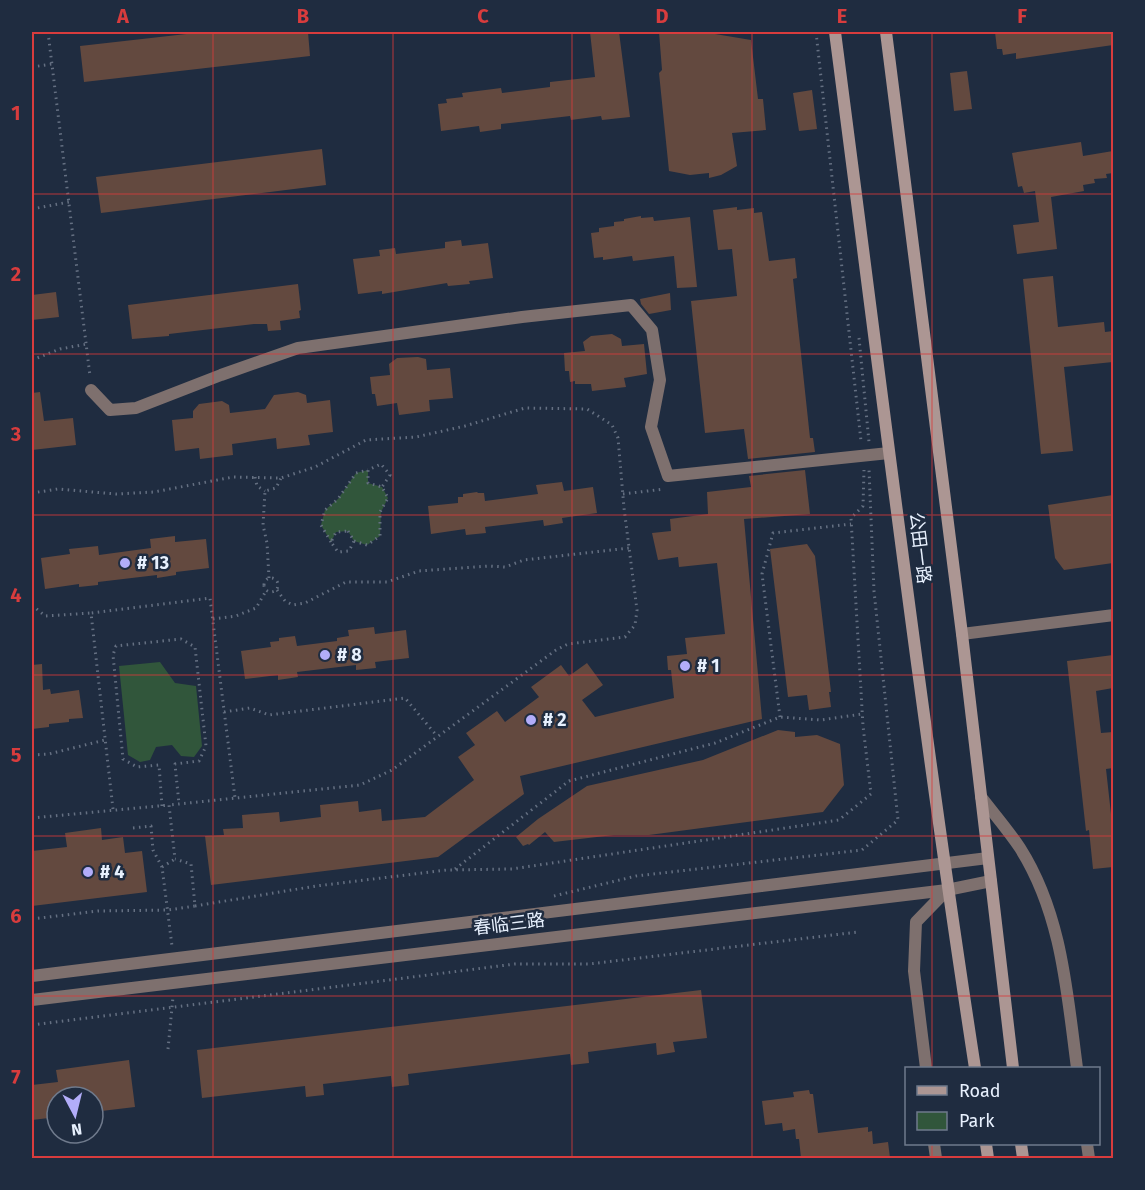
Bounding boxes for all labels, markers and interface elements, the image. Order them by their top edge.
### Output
text: A [116,4,130,28]
text: B [297,4,309,28]
text: C [477,4,489,28]
text: D [655,4,669,28]
text: E [837,4,847,28]
text: F [1017,4,1027,28]
text: 1 [11,101,21,125]
text: 2 [11,262,21,286]
text: 3 [10,422,21,446]
street label: 公田一路 [905,511,935,585]
place label: # 13 [137,552,169,574]
marker: # 13 [118,556,132,570]
text: 4 [10,583,22,607]
place label: # 8 [337,644,362,666]
marker: # 8 [318,648,332,662]
place label: # 1 [697,655,720,677]
marker: # 1 [678,659,692,673]
place label: # 2 [543,709,567,731]
marker: # 2 [524,713,538,727]
text: 5 [11,743,22,767]
place label: # 4 [100,861,124,883]
marker: # 4 [81,865,95,879]
text: 6 [10,904,22,928]
street label: 春临三路 [472,909,546,939]
text: 7 [11,1065,21,1089]
legend [905,1067,1100,1145]
text: Road [959,1080,1001,1102]
north arrow [45,1085,105,1145]
text: Park [959,1110,995,1132]
text: N [70,1119,83,1139]

